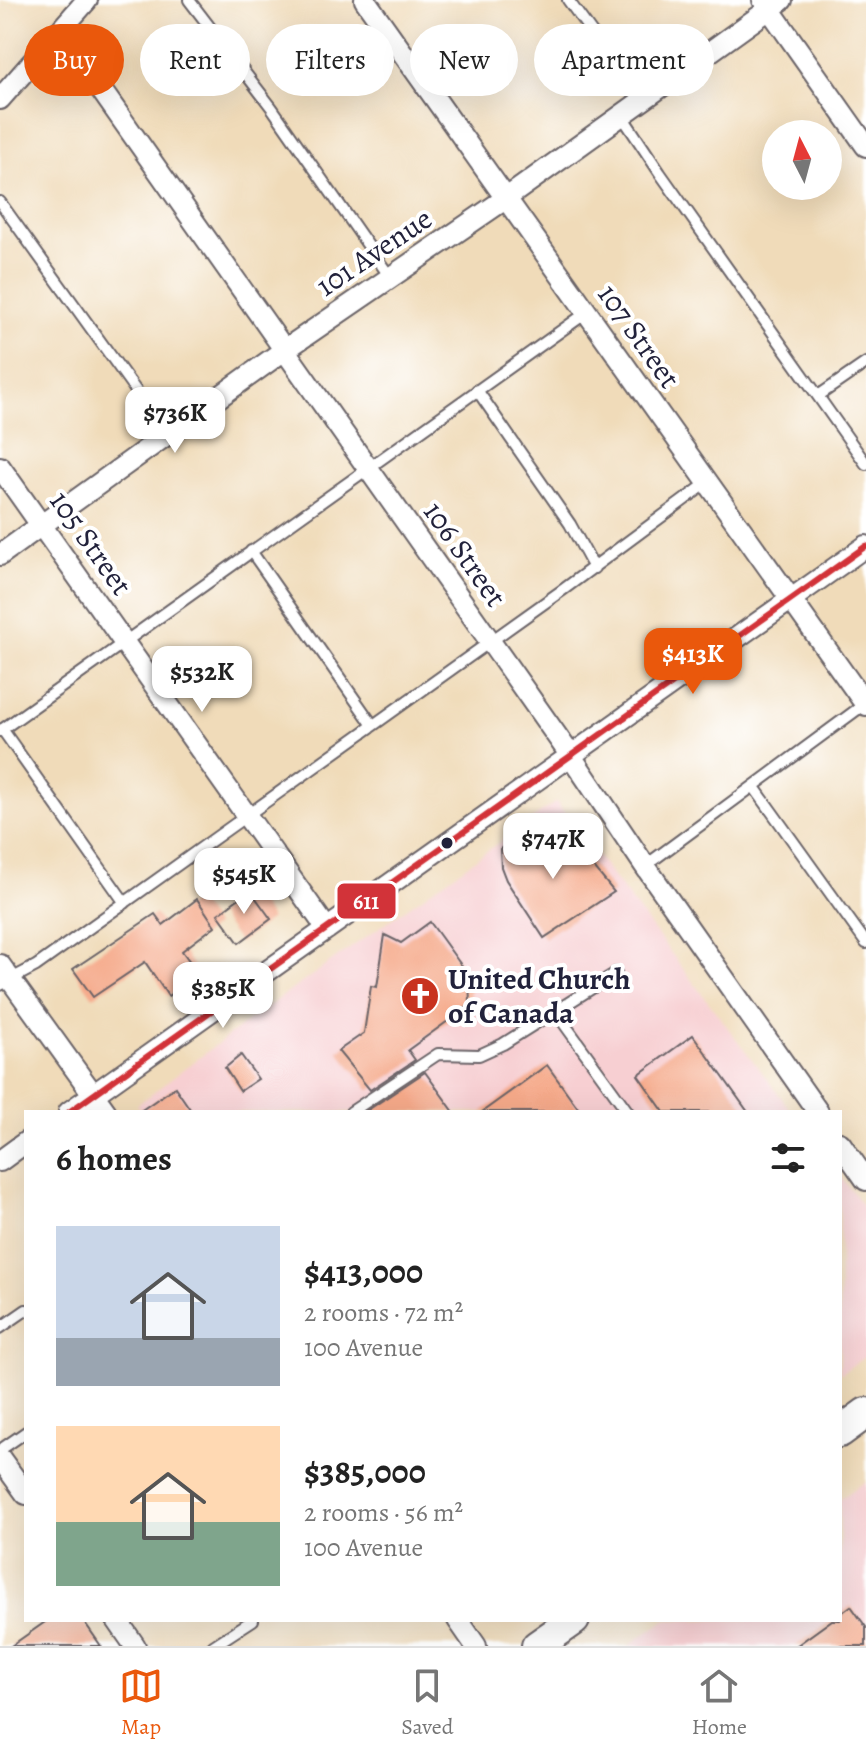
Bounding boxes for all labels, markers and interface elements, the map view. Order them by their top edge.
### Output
chip: Buy [24,24,124,96]
chip: Rent [140,24,250,96]
chip: Filters [266,24,394,96]
chip: New [410,24,518,96]
chip: Apartment [534,24,714,96]
north arrow [762,120,842,200]
map controls [762,120,842,200]
street label: 101 Avenue [308,199,440,305]
street label: 107 Street [589,276,689,396]
pin: $736K [119,387,231,455]
text: $736K [143,395,207,430]
street label: 105 Street [41,483,142,603]
street label: 106 Street [414,493,516,615]
pin: $413K [637,628,749,696]
text: $413K [662,636,724,671]
pin: $532K [146,646,258,714]
text: $532K [170,654,234,689]
pin: $747K [497,813,609,881]
text: $747K [521,821,585,856]
unlabelled marker [439,835,455,851]
pin: $545K [188,848,300,916]
text: $545K [212,856,276,891]
line badge: 611 [336,882,397,920]
text: 611 [353,887,379,917]
place label: United Church of Canada [448,959,630,1033]
pin: $385K [167,962,279,1030]
text: $385K [191,970,255,1005]
church icon: United Church of Canada [399,975,441,1017]
text: 6 homes [56,1135,172,1182]
icon: filters [766,1136,810,1180]
text: $413,000 [304,1248,423,1295]
icon: home [120,1258,216,1354]
text: 2 rooms · 72 m² [304,1295,463,1330]
text: 100 Avenue [304,1330,423,1365]
text: $385,000 [304,1448,426,1495]
icon: home [120,1458,216,1554]
text: 2 rooms · 56 m² [304,1495,463,1530]
text: 100 Avenue [304,1530,423,1565]
tab: Map [119,1664,163,1742]
tab: Saved [401,1664,453,1742]
tab: Home [692,1664,747,1742]

